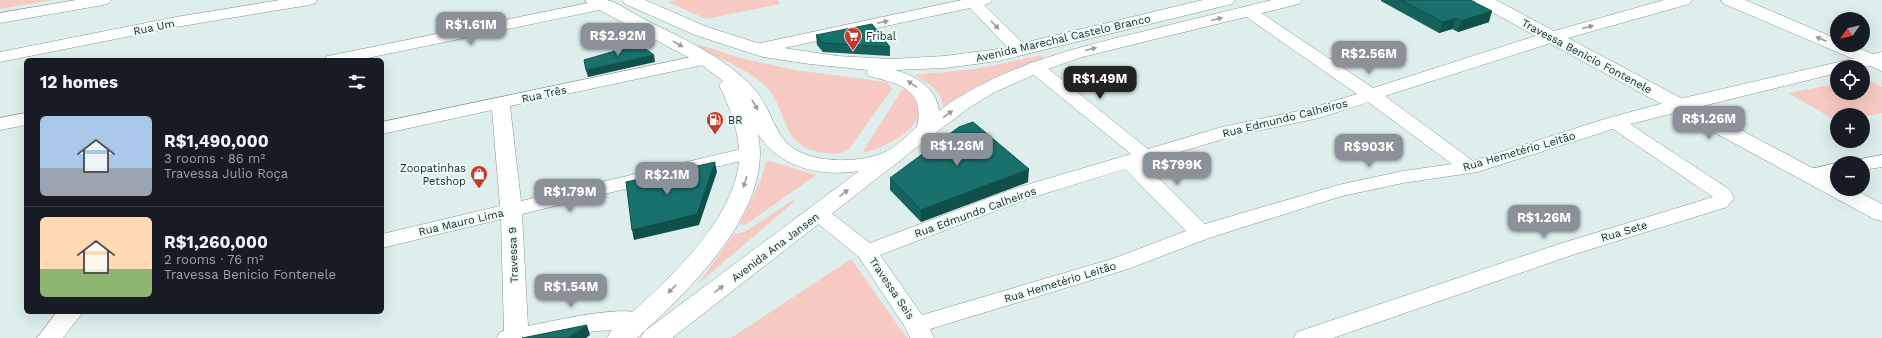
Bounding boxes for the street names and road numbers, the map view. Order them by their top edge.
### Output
street label: Avenida Marechal Castelo Branco [974,12,1152,65]
street label: Rua Um [132,17,176,38]
street label: Travessa Benicio Fontenele [1519,17,1654,96]
street label: Rua Três [520,83,568,106]
street label: Rua Edmundo Calheiros [1221,97,1349,140]
street label: Rua Hemetério Leitão [1461,129,1577,174]
street label: Rua Edmundo Calheiros [912,184,1038,241]
street label: Rua Mauro Lima [417,206,505,239]
street label: Avenida Ana Jansen [729,210,822,285]
street label: Rua Sete [1599,218,1649,245]
street label: Travessa 9 [506,226,521,283]
street label: Travessa Seis [866,255,917,322]
street label: Rua Hemetério Leitão [1003,259,1118,306]

